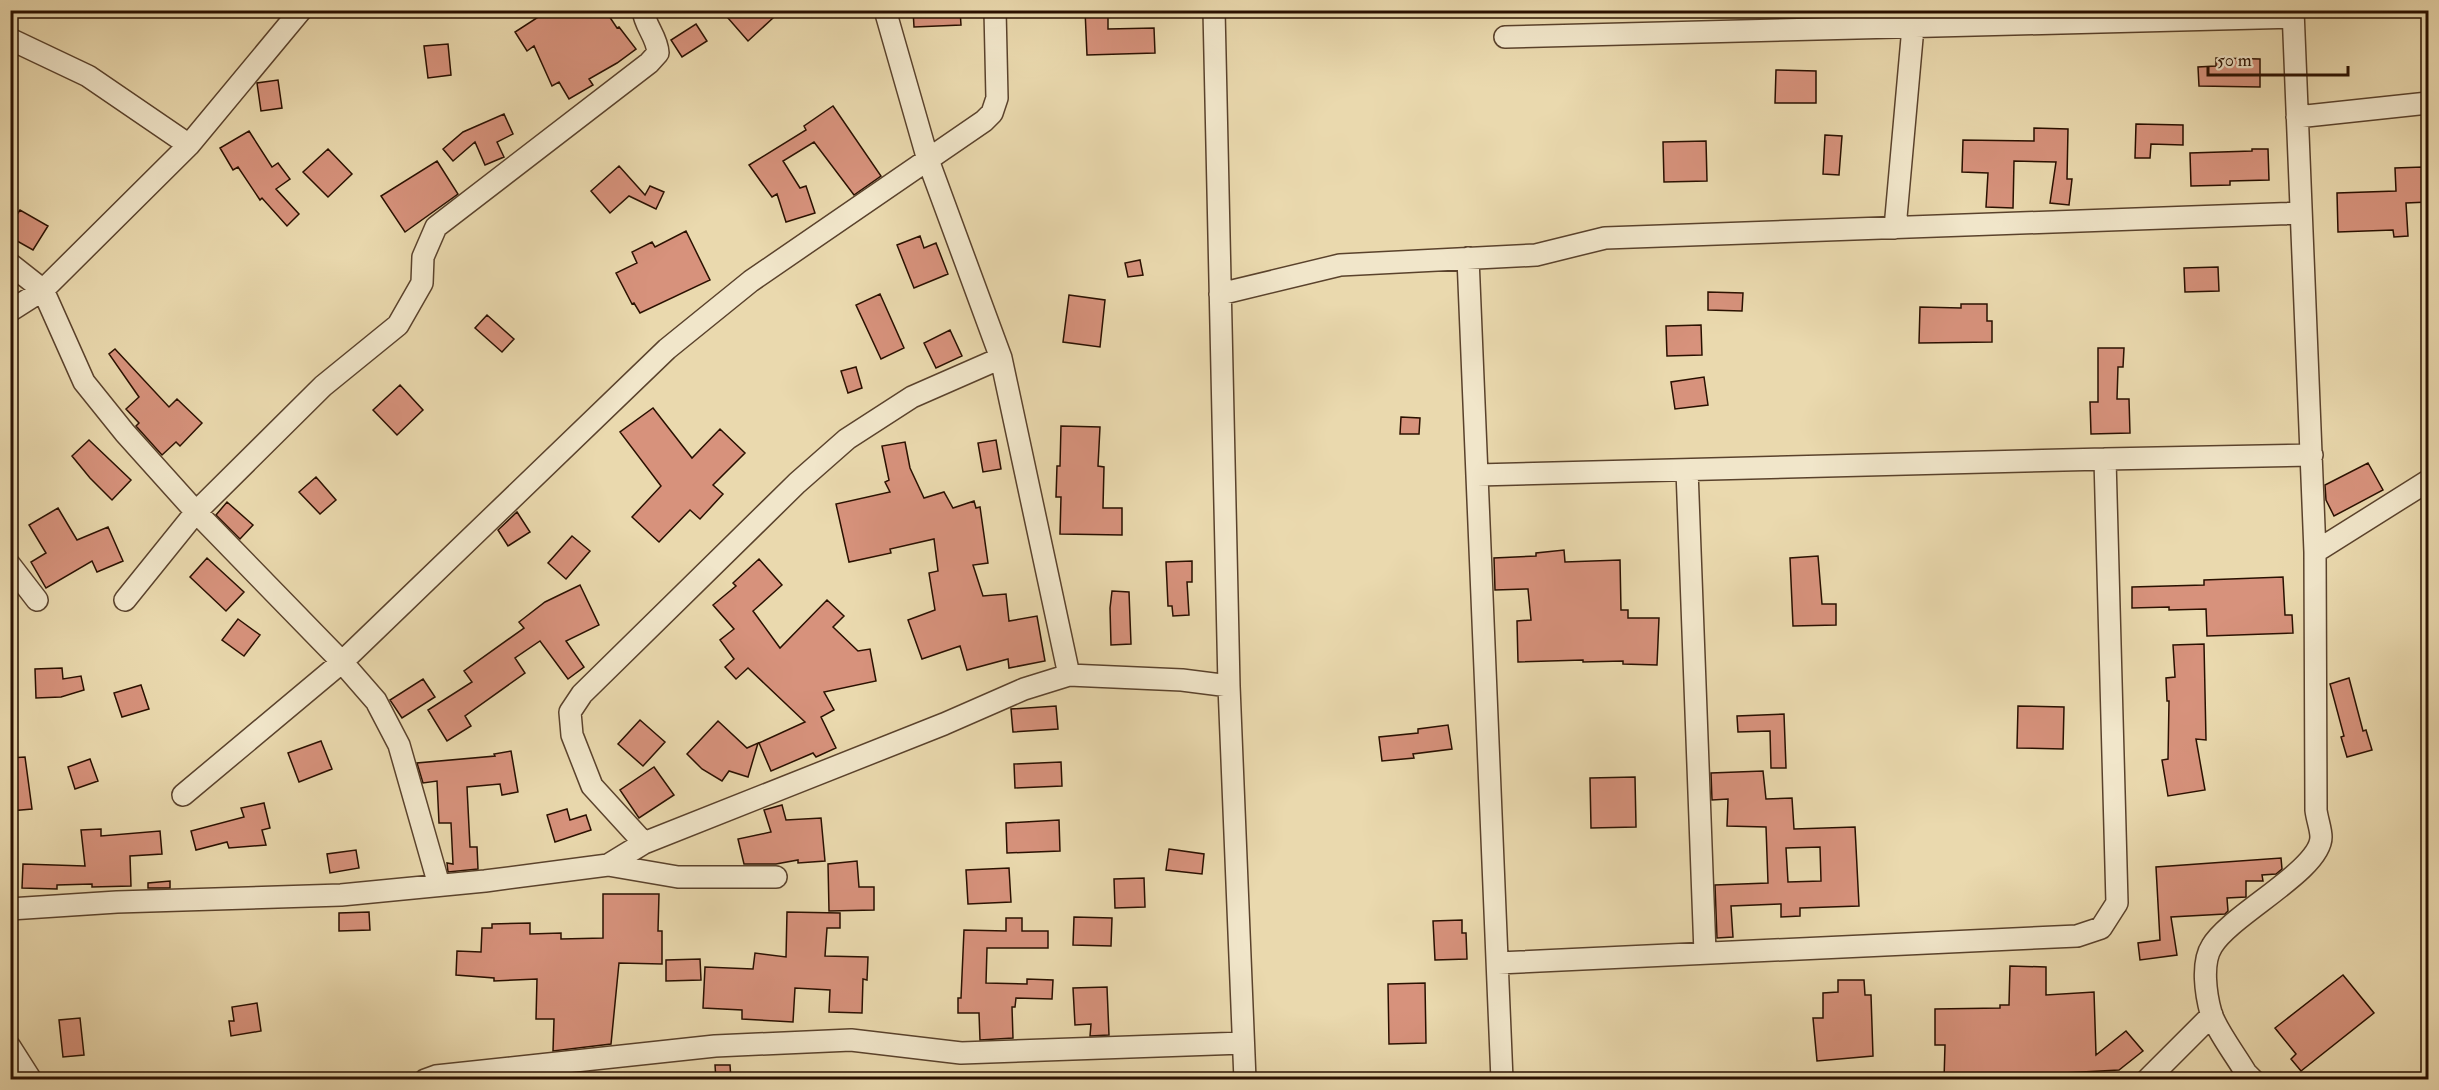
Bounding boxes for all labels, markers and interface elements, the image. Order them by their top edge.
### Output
scale bar [2208,39,2348,77]
text: 50 m [2217,49,2252,72]

